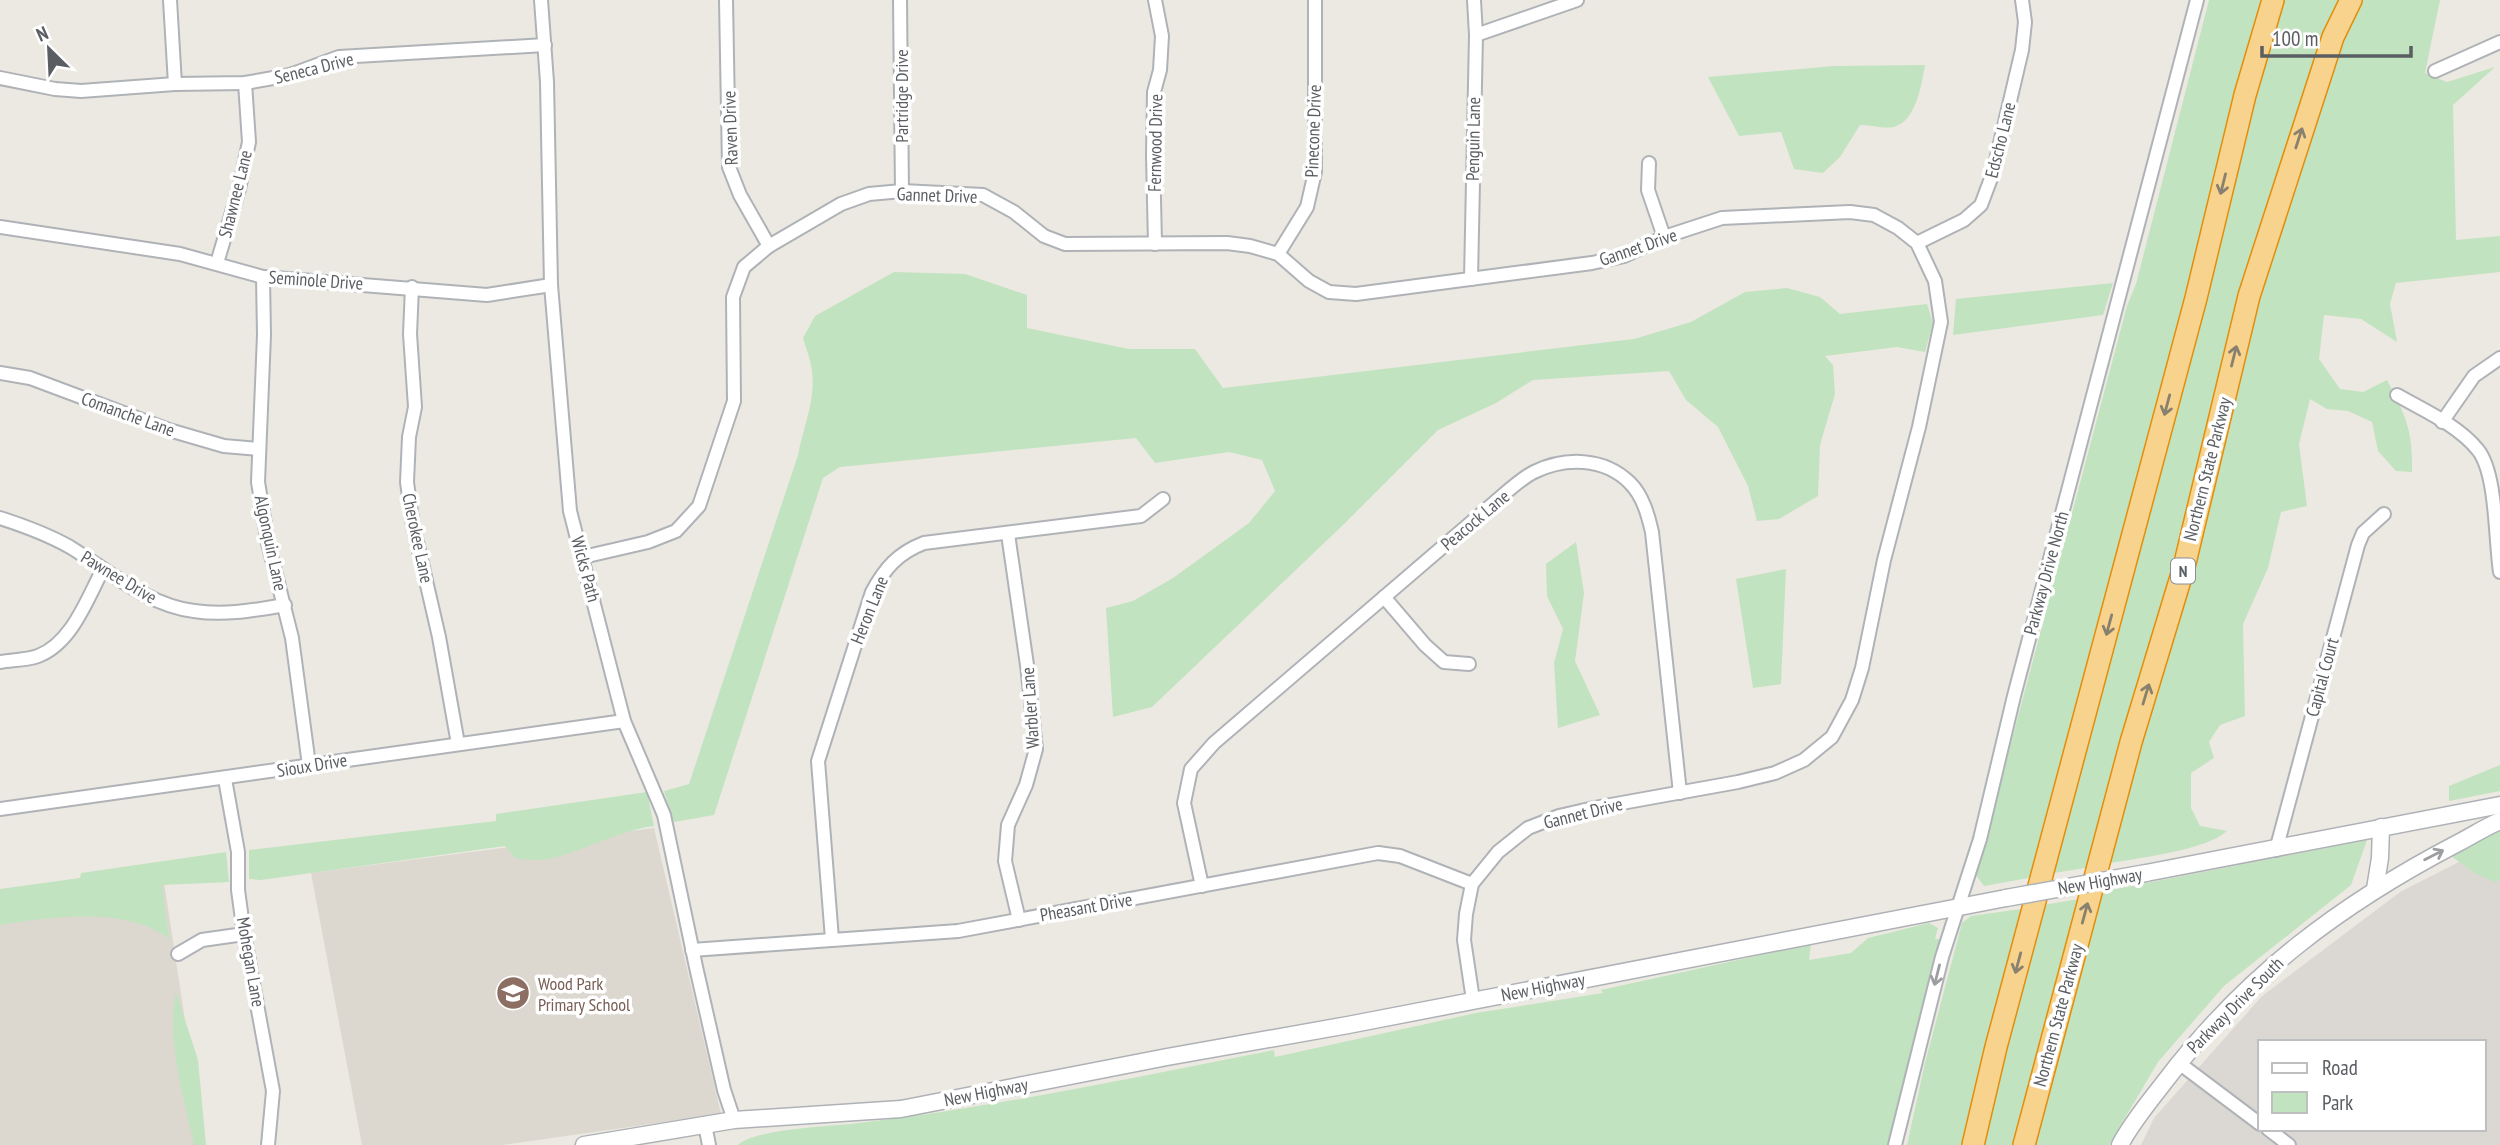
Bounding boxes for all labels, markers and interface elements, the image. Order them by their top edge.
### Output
north arrow [14,14,84,84]
scale bar [2262,14,2411,58]
text: N [33,20,52,47]
text: 100 m [2272,25,2318,52]
street label: Seneca Drive [272,47,356,89]
street label: Partridge Drive [890,49,913,143]
street label: Pinecone Drive [1300,84,1326,178]
street label: Raven Drive [717,90,743,166]
street label: Fernwood Drive [1143,94,1167,192]
street label: Penguin Lane [1461,97,1485,181]
street label: Edscho Lane [1979,100,2021,180]
one-way arrow [2294,127,2307,149]
street label: Shawnee Lane [213,148,257,240]
one-way arrow [2216,172,2230,195]
street label: Gannet Drive [896,182,978,208]
street label: Gannet Drive [1596,223,1680,271]
street label: Seminole Drive [268,265,364,295]
one-way arrow [2229,345,2242,367]
street label: Comanche Lane [78,386,178,442]
one-way arrow [2160,393,2173,415]
street label: Northern State Parkway [2178,395,2236,543]
street label: Peacock Lane [1436,485,1514,555]
street label: Cherokee Lane [397,491,439,585]
street label: Algonquin Lane [250,493,292,593]
street label: Parkway Drive North [2018,509,2074,637]
street label: Wicks Path [566,534,606,604]
street label: Pawnee Drive [77,545,161,609]
road number: N [2171,558,2195,584]
street label: Heron Lane [845,573,893,647]
one-way arrow [2102,613,2115,635]
street label: Capital Court [2300,635,2344,719]
street label: Warbler Lane [1016,667,1044,749]
one-way arrow [2140,683,2153,705]
street label: Sioux Drive [275,748,349,782]
street label: Gannet Drive [1541,792,1625,834]
one-way arrow [2423,848,2444,862]
street label: New Highway [2056,862,2144,900]
street label: Pheasant Drive [1038,888,1134,926]
one-way arrow [2079,902,2092,925]
street label: Mohegan Lane [232,915,270,1009]
street label: Northern State Parkway [2028,941,2088,1089]
one-way arrow [2011,951,2024,973]
street label: Parkway Drive South [2182,952,2288,1058]
one-way arrow [1930,963,1943,985]
street label: New Highway [1499,968,1587,1006]
place label: Wood Park Primary School [538,972,631,1016]
school or university icon: Wood Park Primary School [494,974,532,1012]
legend [2258,1040,2486,1131]
text: Road [2322,1054,2358,1081]
street label: New Highway [942,1073,1030,1111]
text: Park [2322,1089,2353,1116]

